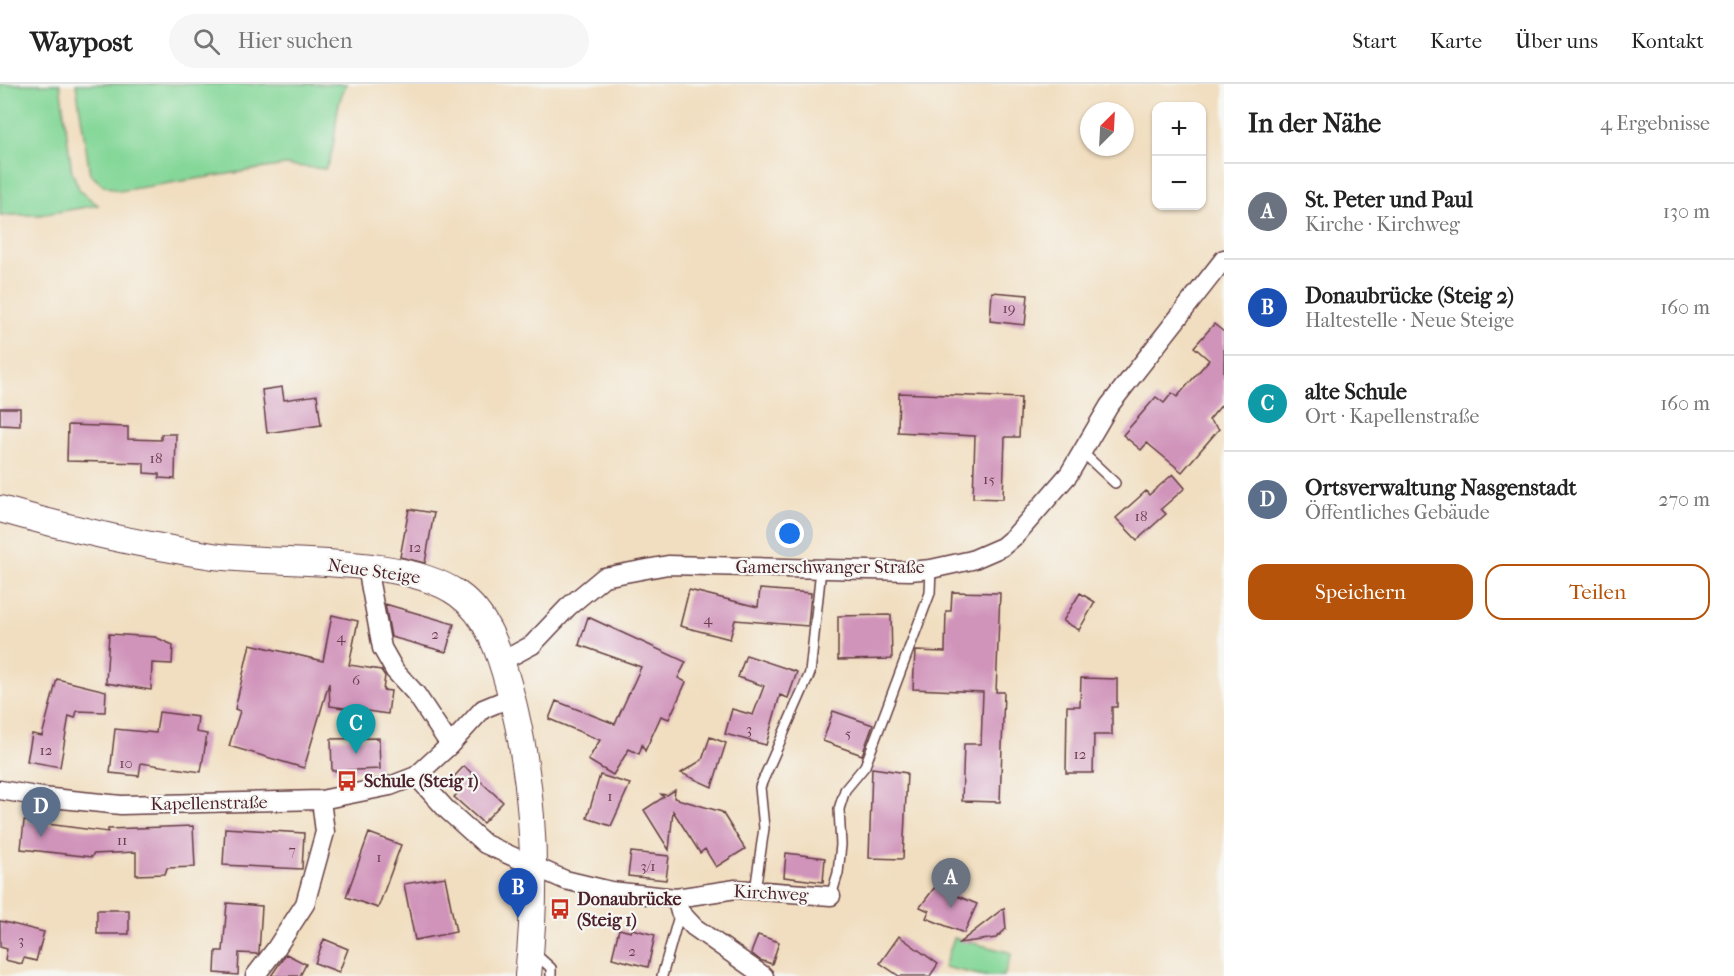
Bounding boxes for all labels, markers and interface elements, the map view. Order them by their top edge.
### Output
search box [169,14,589,68]
text: Waypost [30,25,133,58]
icon: search [190,25,223,58]
text: Hier suchen [238,28,352,54]
text: Start [1352,29,1397,53]
text: Karte [1430,29,1482,53]
text: Über uns [1515,29,1598,53]
text: Kontakt [1631,29,1704,53]
north arrow [1080,102,1134,156]
map controls [1152,102,1206,210]
button: + [1152,102,1206,156]
text: In der Nähe [1248,108,1381,139]
text: 4 Ergebnisse [1600,112,1710,135]
button: − [1152,156,1206,210]
text: St. Peter und Paul [1305,187,1473,213]
text: A [1261,200,1274,223]
text: 130 m [1663,200,1710,223]
text: Kirche · Kirchweg [1305,213,1460,236]
text: Donaubrücke (Steig 2) [1305,283,1514,309]
text: B [1261,296,1274,319]
text: 160 m [1660,296,1710,319]
house number: 19 [1002,299,1016,317]
text: Haltestelle · Neue Steige [1305,309,1514,332]
text: alte Schule [1305,379,1407,405]
text: C [1261,392,1274,415]
text: 160 m [1660,392,1710,415]
text: Ort · Kapellenstraße [1305,405,1479,428]
house number: 18 [150,449,162,467]
house number: 15 [983,470,995,488]
text: Ortsverwaltung Nasgenstadt [1305,475,1577,501]
text: D [1260,488,1275,511]
text: 270 m [1658,488,1710,511]
text: Öffentliches Gebäude [1305,501,1490,524]
house number: 18 [1135,507,1147,525]
your location [775,519,804,548]
house number: 12 [408,538,422,556]
street label: Neue Steige [326,555,422,588]
street label: Gamerschwanger Straße [735,557,925,578]
button: Speichern [1248,564,1473,620]
button: Teilen [1485,564,1710,620]
house number: 4 [704,610,714,628]
house number: 2 [431,625,439,643]
house number: 4 [337,628,347,646]
house number: 6 [352,671,361,689]
pin: C [336,704,376,754]
house number: 3 [746,720,752,738]
house number: 5 [845,724,851,742]
house number: 12 [39,741,53,759]
house number: 12 [1073,745,1087,763]
house number: 10 [119,754,133,772]
bus stop icon: Schule (Steig 1) [335,769,359,793]
place label: Schule (Steig 1) [364,771,479,792]
house number: 1 [607,787,613,805]
pin: D [22,788,60,837]
street label: Kapellenstraße [150,792,268,815]
house number: 11 [117,831,127,849]
house number: 7 [288,841,296,859]
house number: 1 [376,848,382,866]
house number: 3/1 [640,857,656,875]
pin: A [932,858,970,908]
pin: B [498,868,538,918]
street label: Kirchweg [733,881,809,906]
place label: Donaubrücke (Steig 1) [577,889,682,931]
bus stop icon: Donaubrücke (Steig 1) [548,897,572,921]
house number: 3 [18,931,24,949]
house number: 2 [628,942,636,960]

